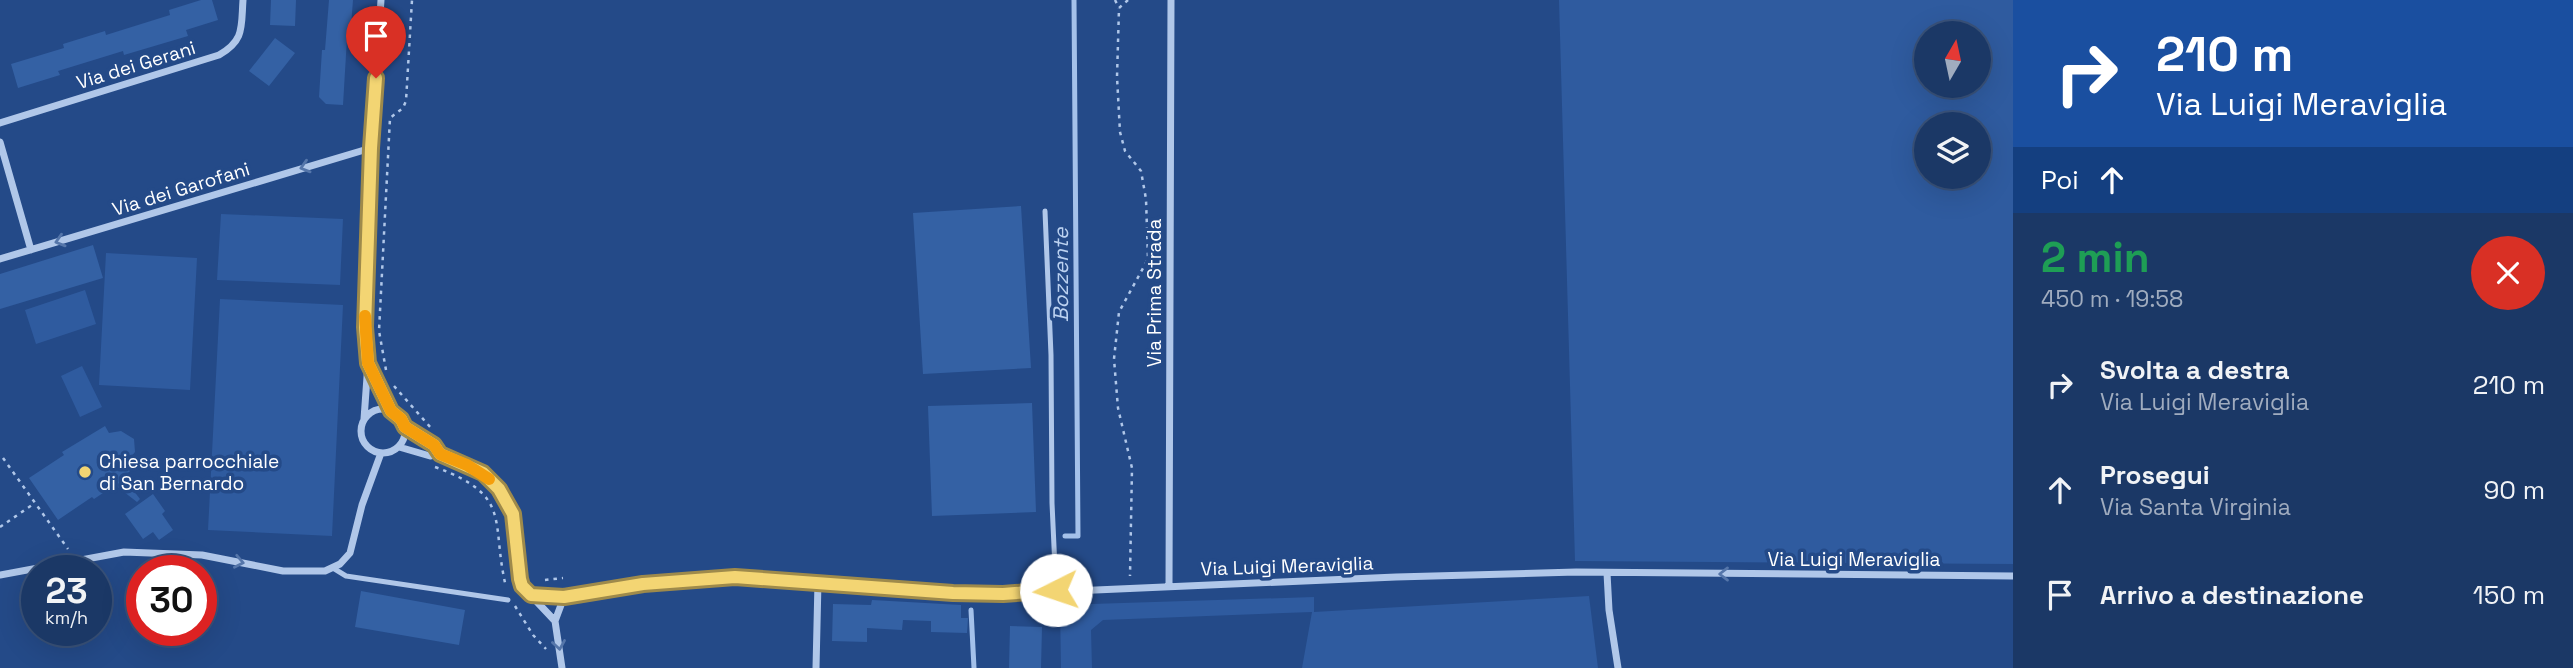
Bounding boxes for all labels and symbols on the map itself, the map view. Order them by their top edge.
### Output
pin [346,6,406,78]
north arrow [1914,21,1992,98]
street label: Via dei Gerani [73,35,199,95]
street label: Via dei Garofani [109,156,253,222]
one-way arrow [300,159,312,174]
street label: Via Prima Strada [1142,219,1167,367]
water label: Bozzente [1047,226,1074,322]
one-way arrow [54,233,66,248]
place label: Chiesa parrocchiale di San Bernardo [99,449,279,496]
marker: Chiesa parrocchiale di San Bernardo [77,464,93,480]
street label: Via Luigi Meraviglia [1768,547,1940,572]
street label: Via Luigi Meraviglia [1200,550,1374,582]
position arrow [1019,553,1093,627]
one-way arrow [233,554,245,569]
speed limit sign: 30 [126,555,217,646]
one-way arrow [1719,566,1729,582]
one-way arrow [551,639,566,651]

